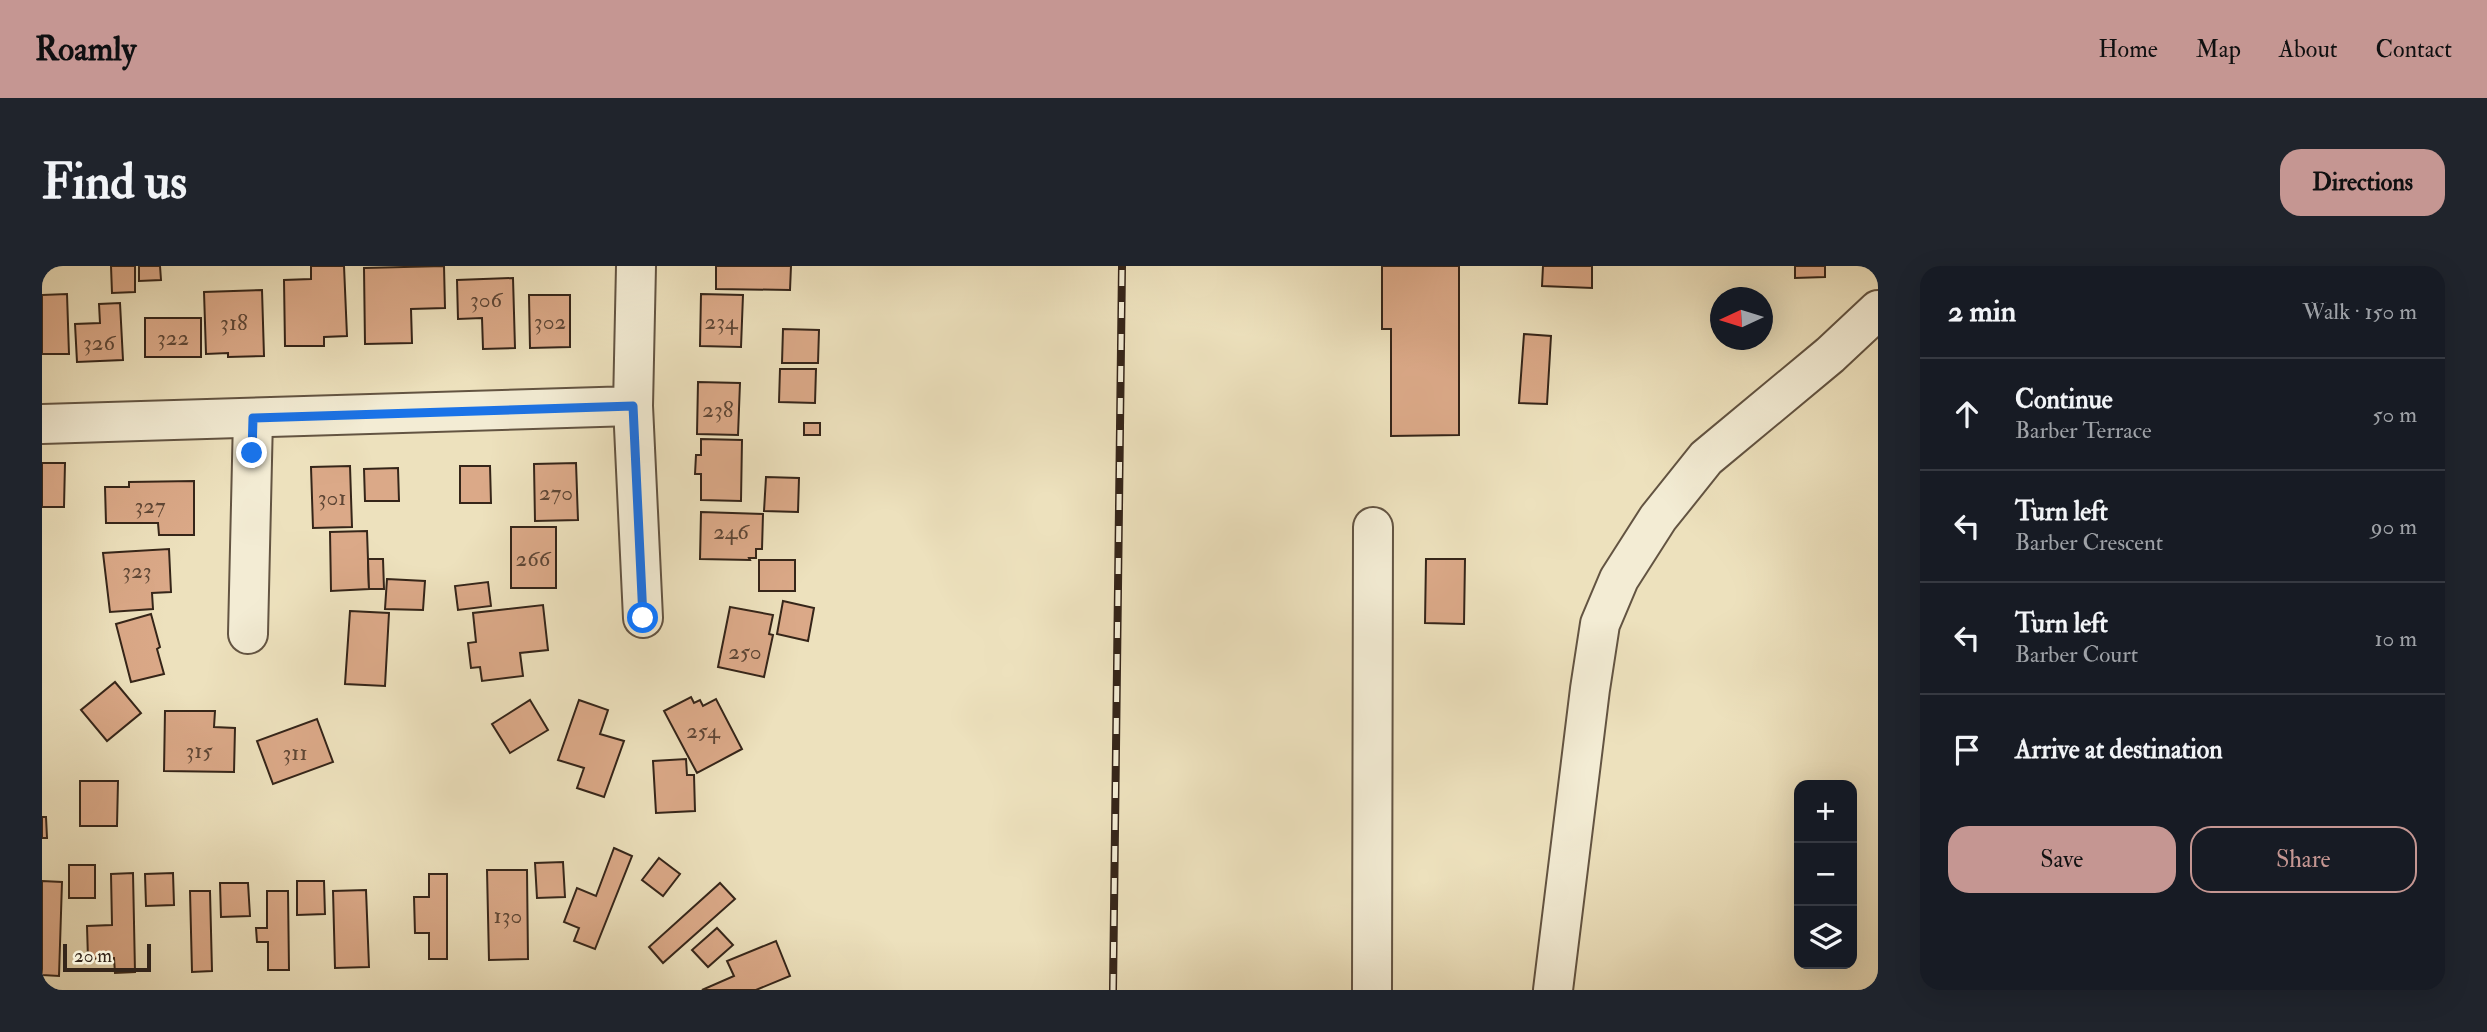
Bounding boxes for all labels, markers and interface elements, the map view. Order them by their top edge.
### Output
text: Roamly [35,29,136,70]
text: Home [2098,34,2158,65]
text: Map [2196,34,2241,65]
text: About [2279,34,2338,65]
text: Contact [2376,34,2452,65]
button: Directions [2280,149,2445,216]
text: Find us [42,152,187,213]
house number: 306 [470,285,504,314]
north arrow [1710,287,1773,350]
text: 2 min [1948,293,2016,330]
text: Walk · 150 m [2303,297,2417,326]
house number: 302 [534,307,566,336]
house number: 234 [705,307,739,336]
house number: 318 [220,308,248,337]
house number: 322 [157,323,189,352]
house number: 326 [83,328,116,357]
text: Continue [2015,384,2113,416]
house number: 238 [702,395,734,424]
icon: ahead [1948,395,1986,433]
text: 50 m [2373,400,2417,429]
text: Barber Terrace [2015,416,2152,445]
route end [236,437,267,468]
house number: 270 [539,478,573,507]
house number: 301 [318,483,346,512]
house number: 327 [135,491,166,520]
text: Turn left [2015,496,2108,528]
icon: left [1948,507,1986,545]
text: 90 m [2371,512,2417,541]
house number: 246 [713,517,750,546]
text: Barber Crescent [2015,528,2163,557]
house number: 266 [516,544,552,573]
house number: 323 [122,556,152,585]
route start [627,602,658,633]
text: Turn left [2015,608,2108,640]
icon: left [1948,619,1986,657]
text: 10 m [2374,624,2417,653]
house number: 250 [728,637,762,666]
text: Barber Court [2015,640,2138,669]
house number: 254 [686,716,721,745]
icon: arrive [1948,731,1986,769]
text: Arrive at destination [2015,734,2223,766]
house number: 315 [185,736,213,765]
house number: 311 [282,738,308,767]
map controls [1794,780,1857,969]
button: + [1794,780,1857,843]
button: Save [1948,826,2176,893]
button: Share [2190,826,2417,893]
button: − [1794,843,1857,906]
house number: 130 [494,901,522,930]
button: layers [1794,906,1857,969]
scale bar [63,941,150,973]
text: 20 m [74,944,112,968]

